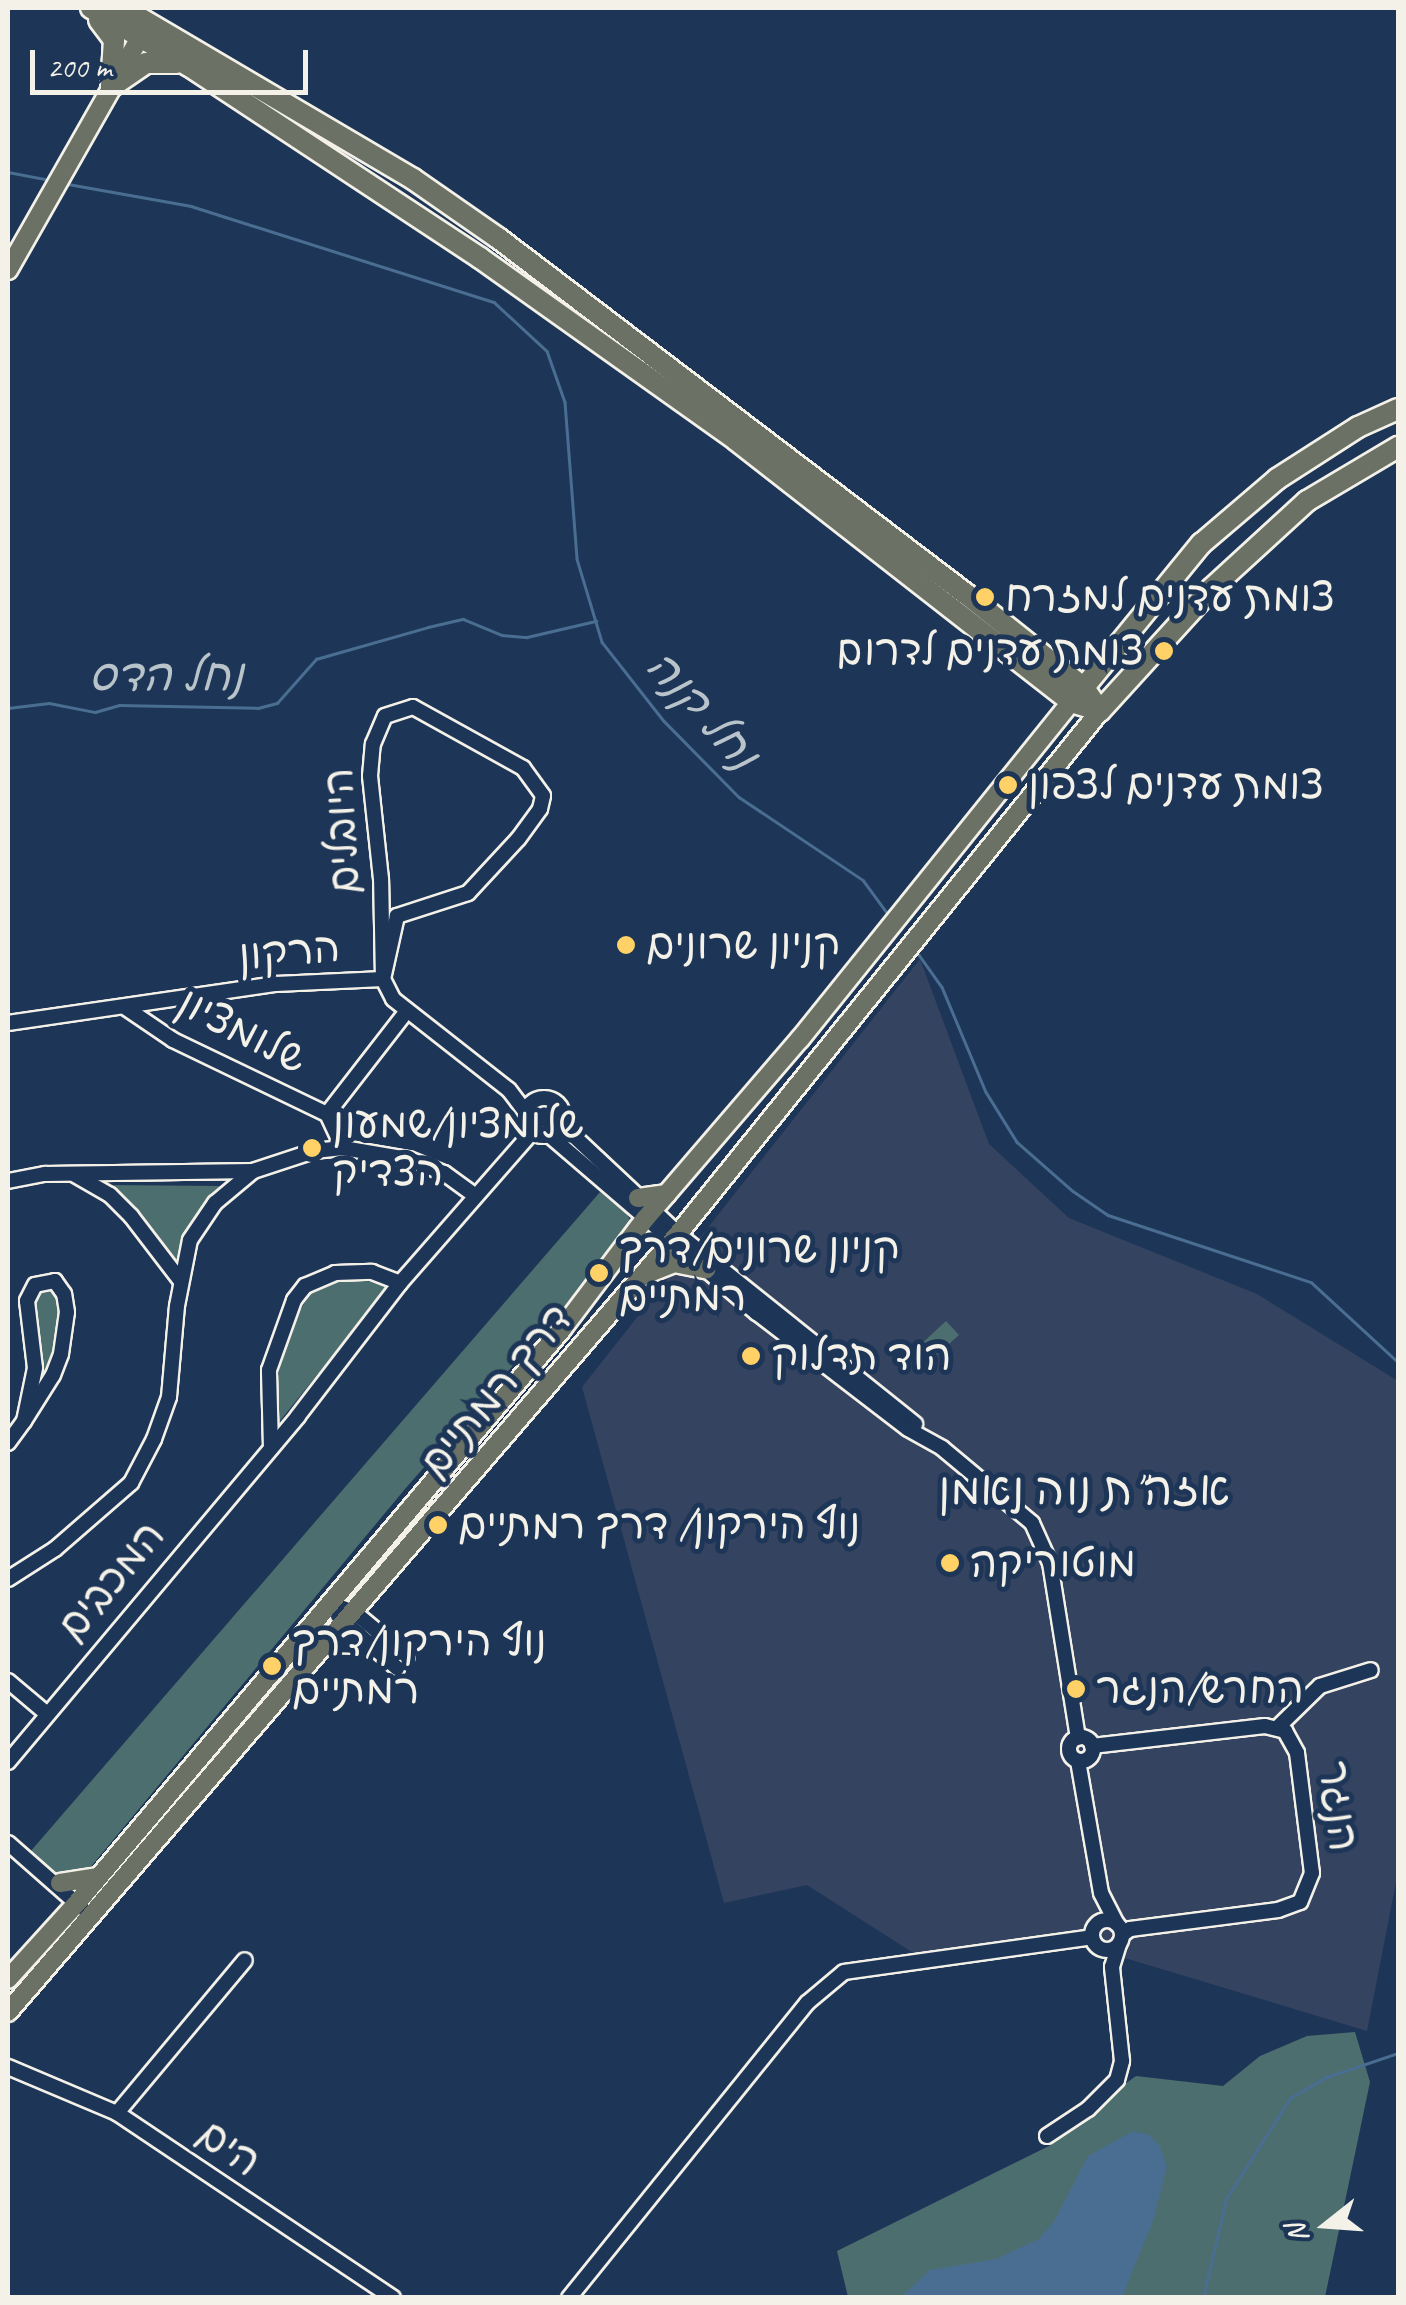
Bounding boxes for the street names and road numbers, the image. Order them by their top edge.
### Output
street label: היובלים [314,767,370,895]
street label: הרקון [236,922,342,982]
street label: שלומציון [169,977,315,1085]
street label: דרך רמתיים [409,1294,583,1488]
street label: המכבים [46,1511,176,1651]
street label: הנגר [1307,1758,1369,1854]
street label: הים [188,2108,270,2188]

